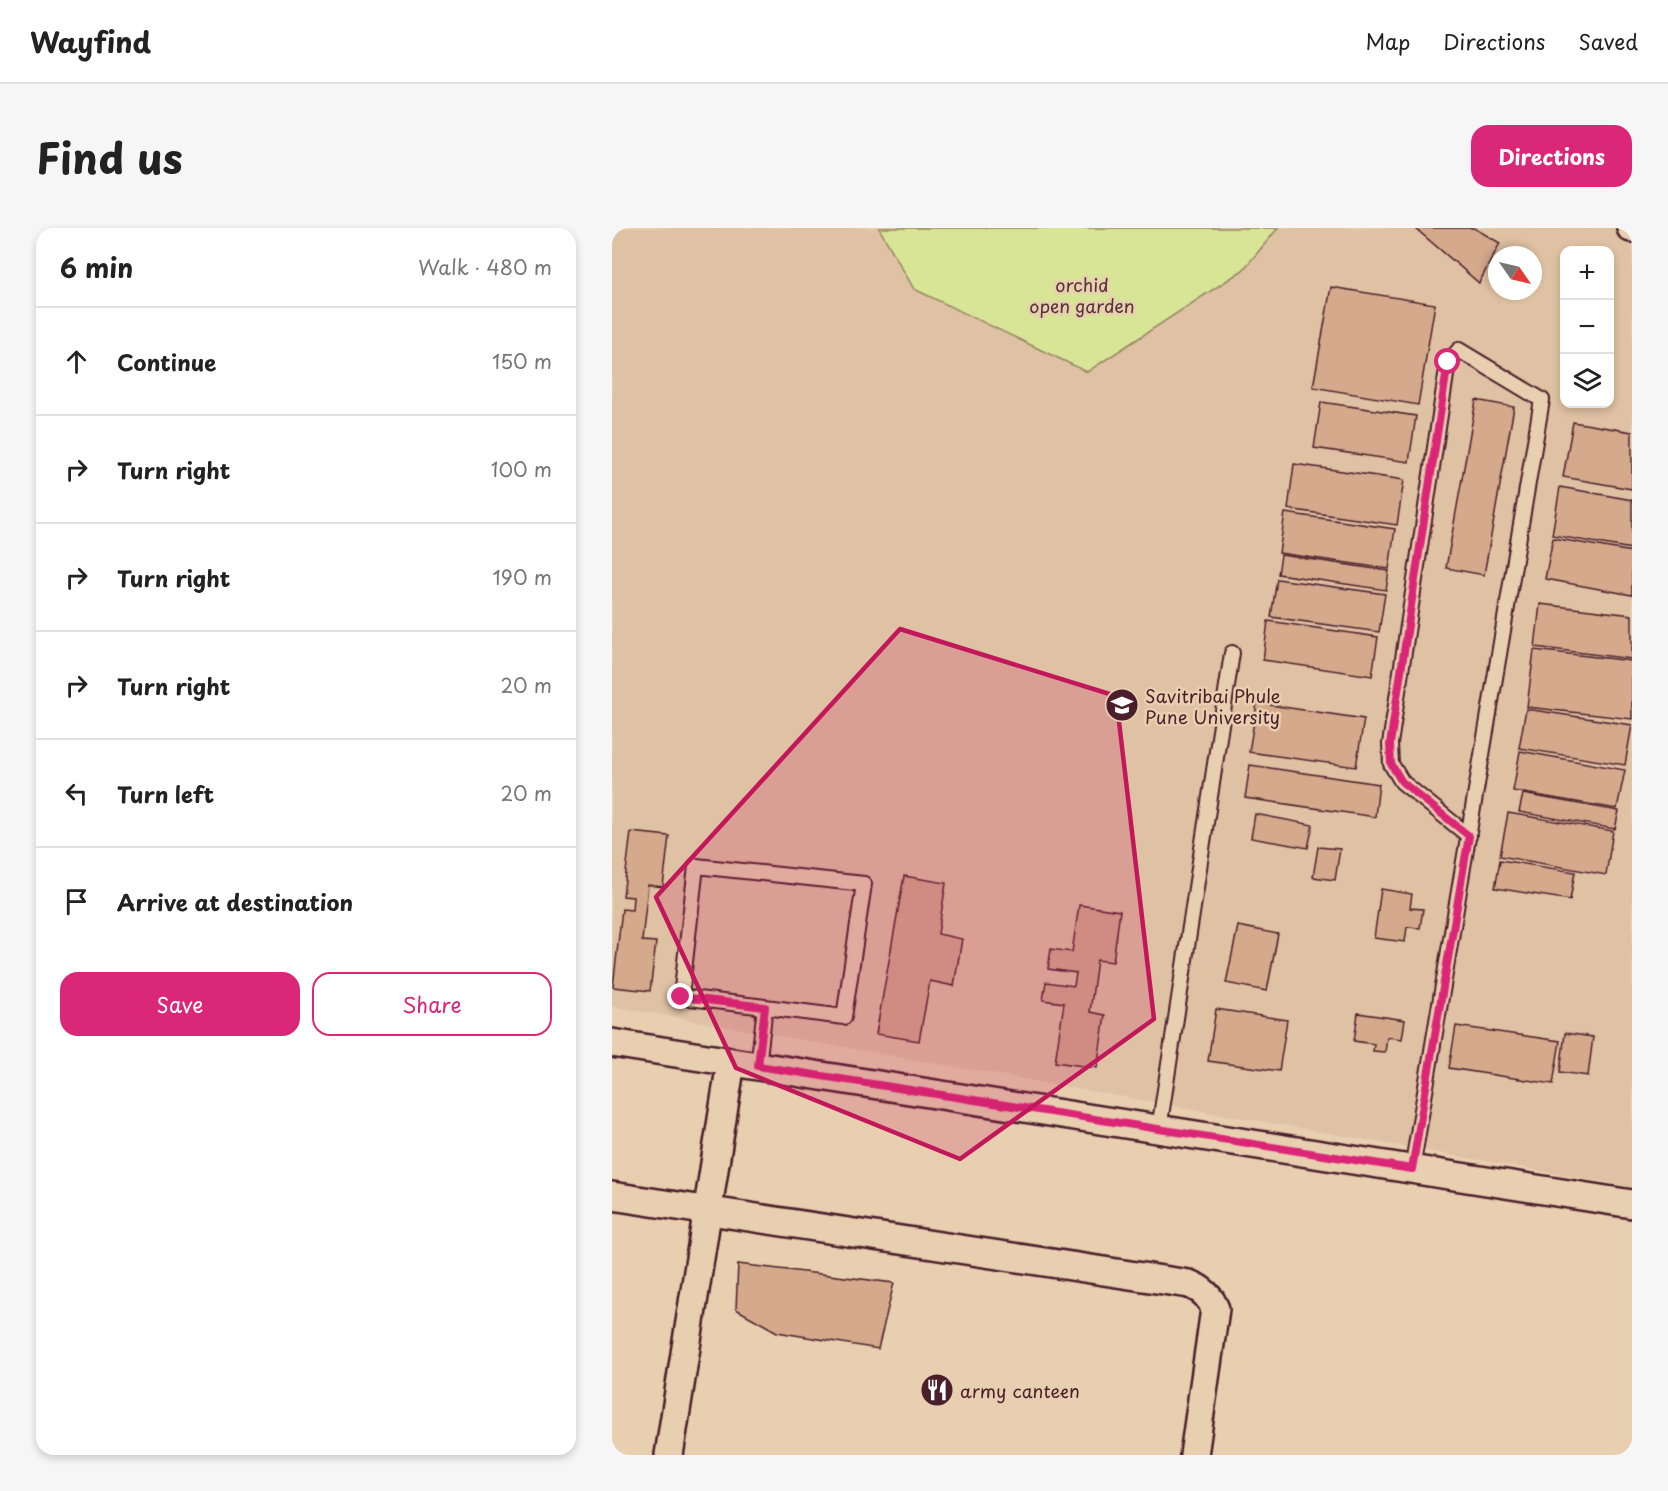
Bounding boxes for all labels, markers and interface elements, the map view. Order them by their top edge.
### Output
text: Wayfind [30,20,151,63]
text: Map [1365,25,1410,57]
text: Directions [1443,25,1545,57]
text: Saved [1578,25,1638,57]
text: Find us [36,125,183,188]
button: Directions [1471,125,1632,187]
north arrow [1488,246,1542,300]
map controls [1560,246,1614,408]
button: + [1560,246,1614,300]
text: 6 min [60,248,133,287]
text: Walk · 480 m [418,252,552,282]
park label: orchid open garden [1029,271,1135,319]
button: − [1560,300,1614,354]
icon: ahead [60,345,93,378]
text: Continue [117,345,216,378]
text: 150 m [492,346,552,376]
route start [1434,348,1460,374]
button: layers [1560,354,1614,408]
icon: right [60,453,93,486]
text: Turn right [117,453,230,486]
text: 100 m [491,454,552,484]
icon: right [60,561,93,594]
text: Turn right [117,561,230,594]
text: 190 m [493,562,552,592]
icon: right [60,669,93,702]
text: Turn right [117,669,230,702]
text: 20 m [500,670,552,700]
place label: Savitribai Phule Pune University [1145,682,1281,730]
school or university icon: Savitribai Phule Pune University [1104,687,1140,723]
icon: left [60,777,93,810]
text: Turn left [117,777,214,810]
text: 20 m [500,778,552,808]
icon: arrive [60,885,93,918]
text: Arrive at destination [117,885,353,918]
button: Save [60,972,300,1036]
button: Share [312,972,552,1036]
route end [667,983,693,1009]
restaurant icon: army canteen [919,1372,955,1408]
place label: army canteen [960,1377,1080,1404]

